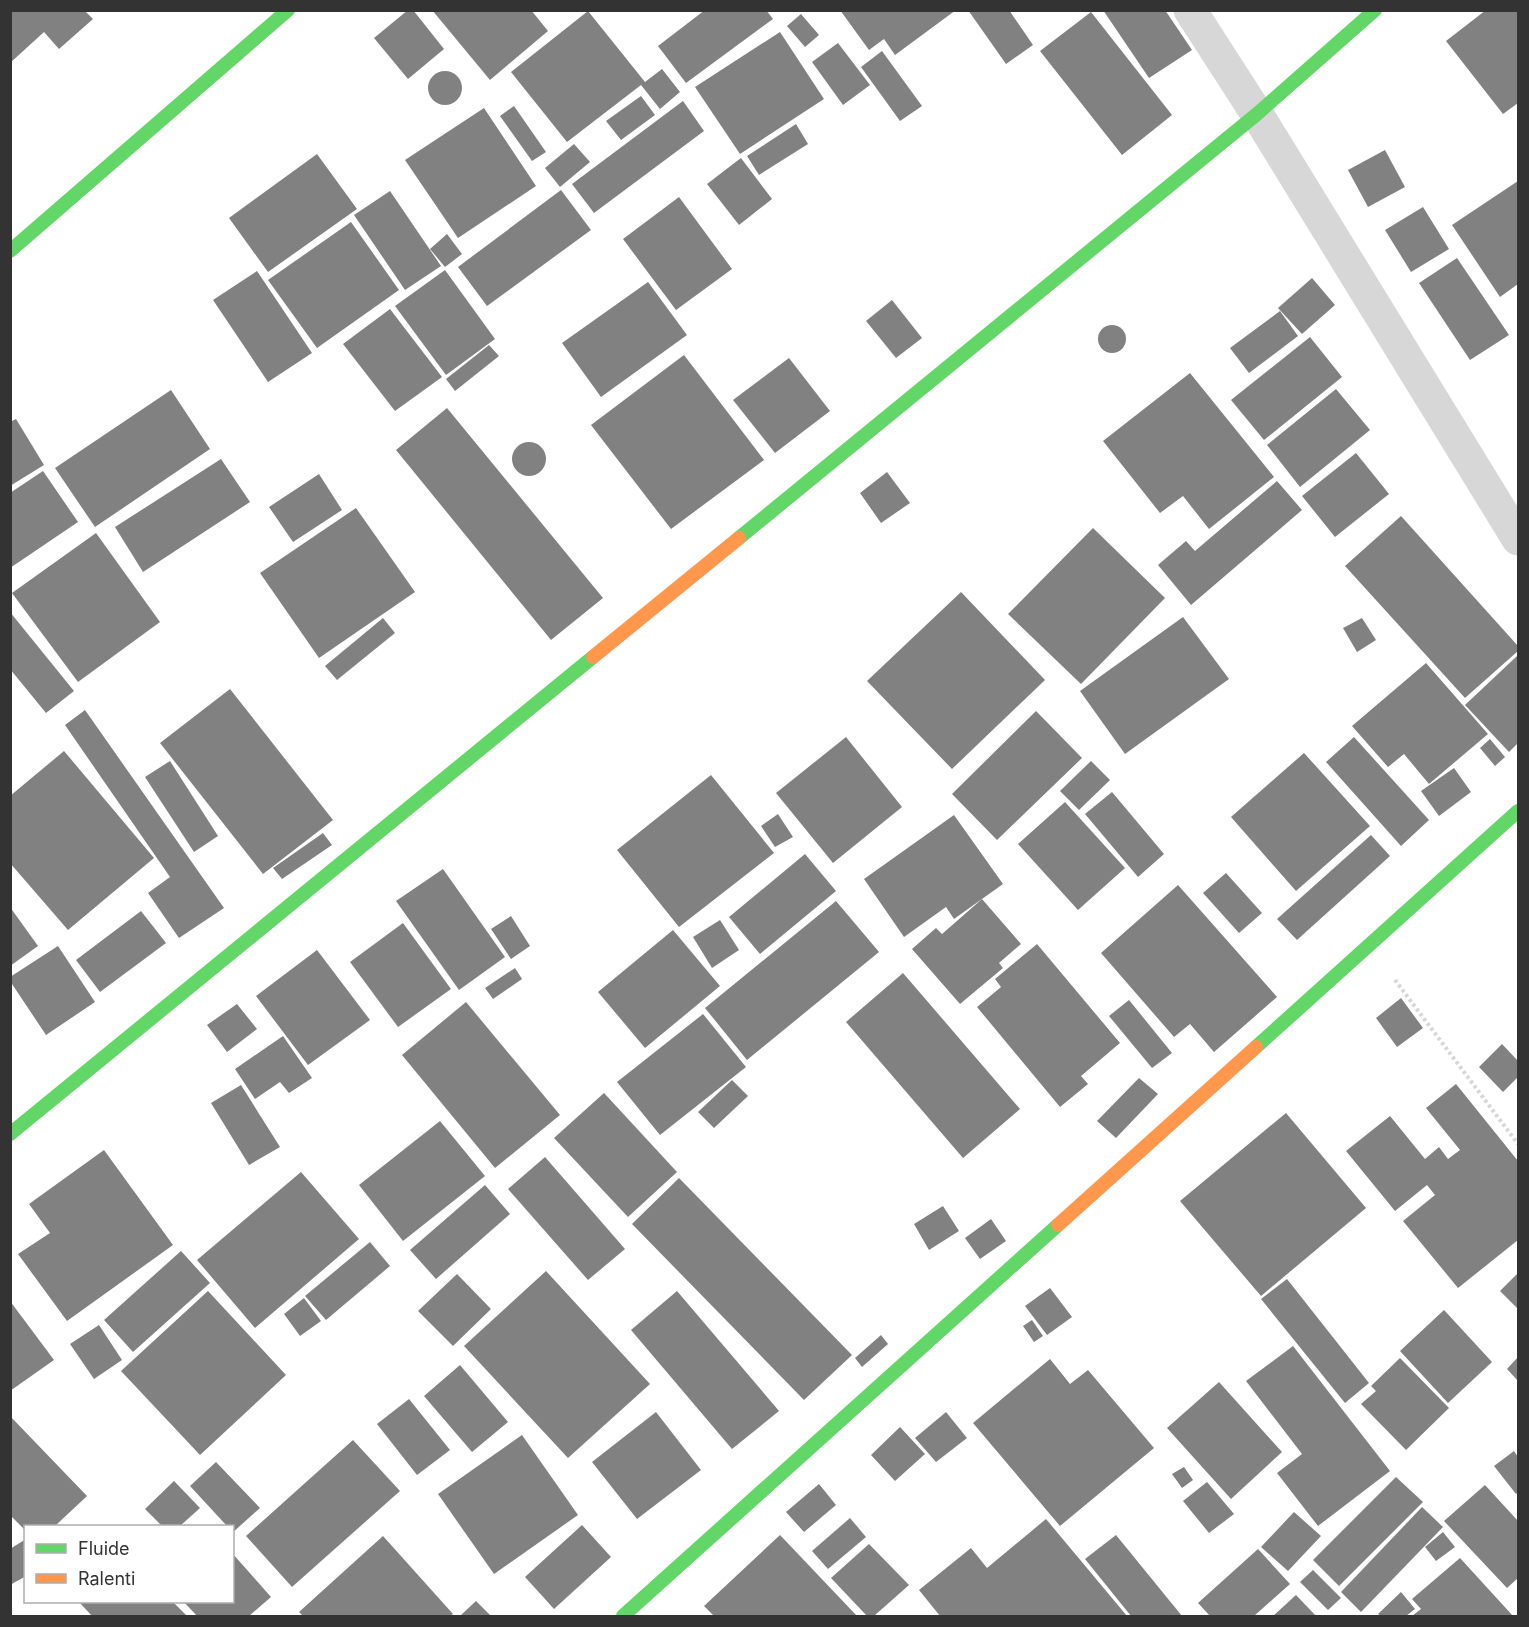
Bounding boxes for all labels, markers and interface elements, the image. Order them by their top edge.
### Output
legend [24,1525,234,1603]
text: Fluide [78,1538,130,1559]
text: Ralenti [78,1568,135,1589]

